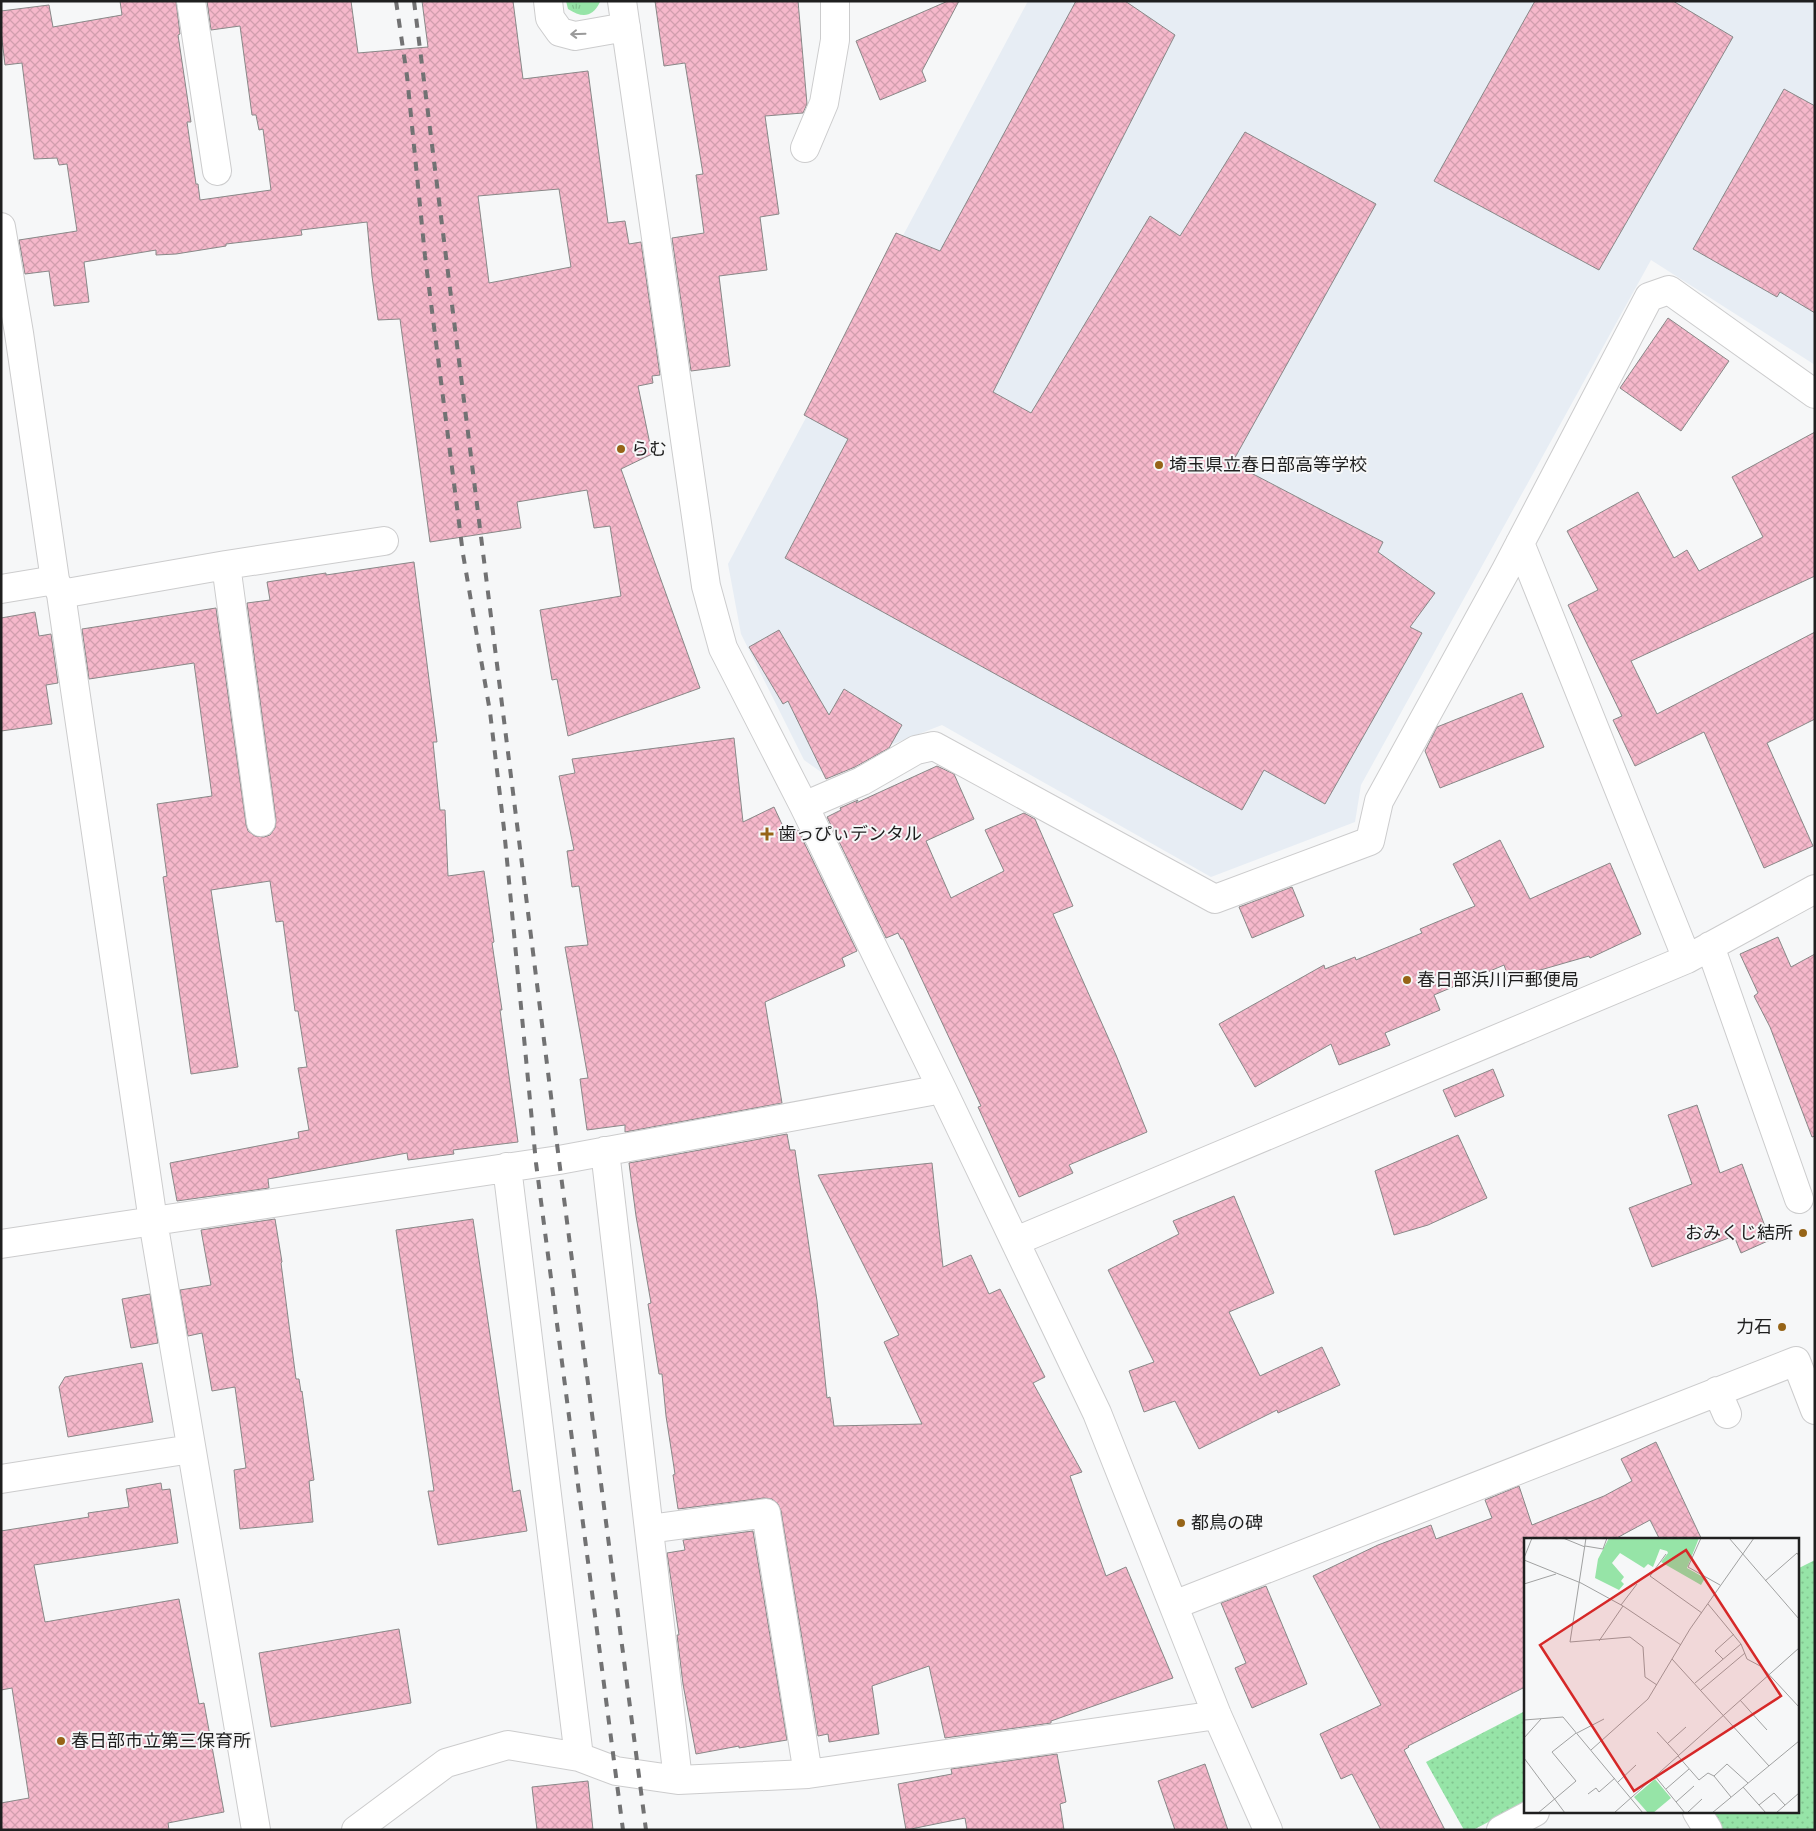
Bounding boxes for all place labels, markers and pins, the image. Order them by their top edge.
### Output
place label: らむ [631,436,667,463]
marker: らむ [615,443,627,455]
place label: 埼玉県立春日部高等学校 [1169,452,1367,479]
marker: 埼玉県立春日部高等学校 [1153,459,1165,471]
place label: 歯っぴぃデンタル [778,821,922,848]
marker: 歯っぴぃデンタル [760,827,774,841]
place label: 春日部浜川戸郵便局 [1417,967,1579,994]
marker: 春日部浜川戸郵便局 [1401,974,1413,986]
place label: おみくじ結所 [1685,1220,1793,1247]
marker: おみくじ結所 [1797,1227,1809,1239]
place label: 力石 [1736,1314,1772,1341]
marker: 力石 [1776,1321,1788,1333]
place label: 都鳥の碑 [1191,1510,1263,1537]
marker: 都鳥の碑 [1175,1517,1187,1529]
place label: 春日部市立第三保育所 [71,1728,251,1755]
marker: 春日部市立第三保育所 [55,1735,67,1747]

